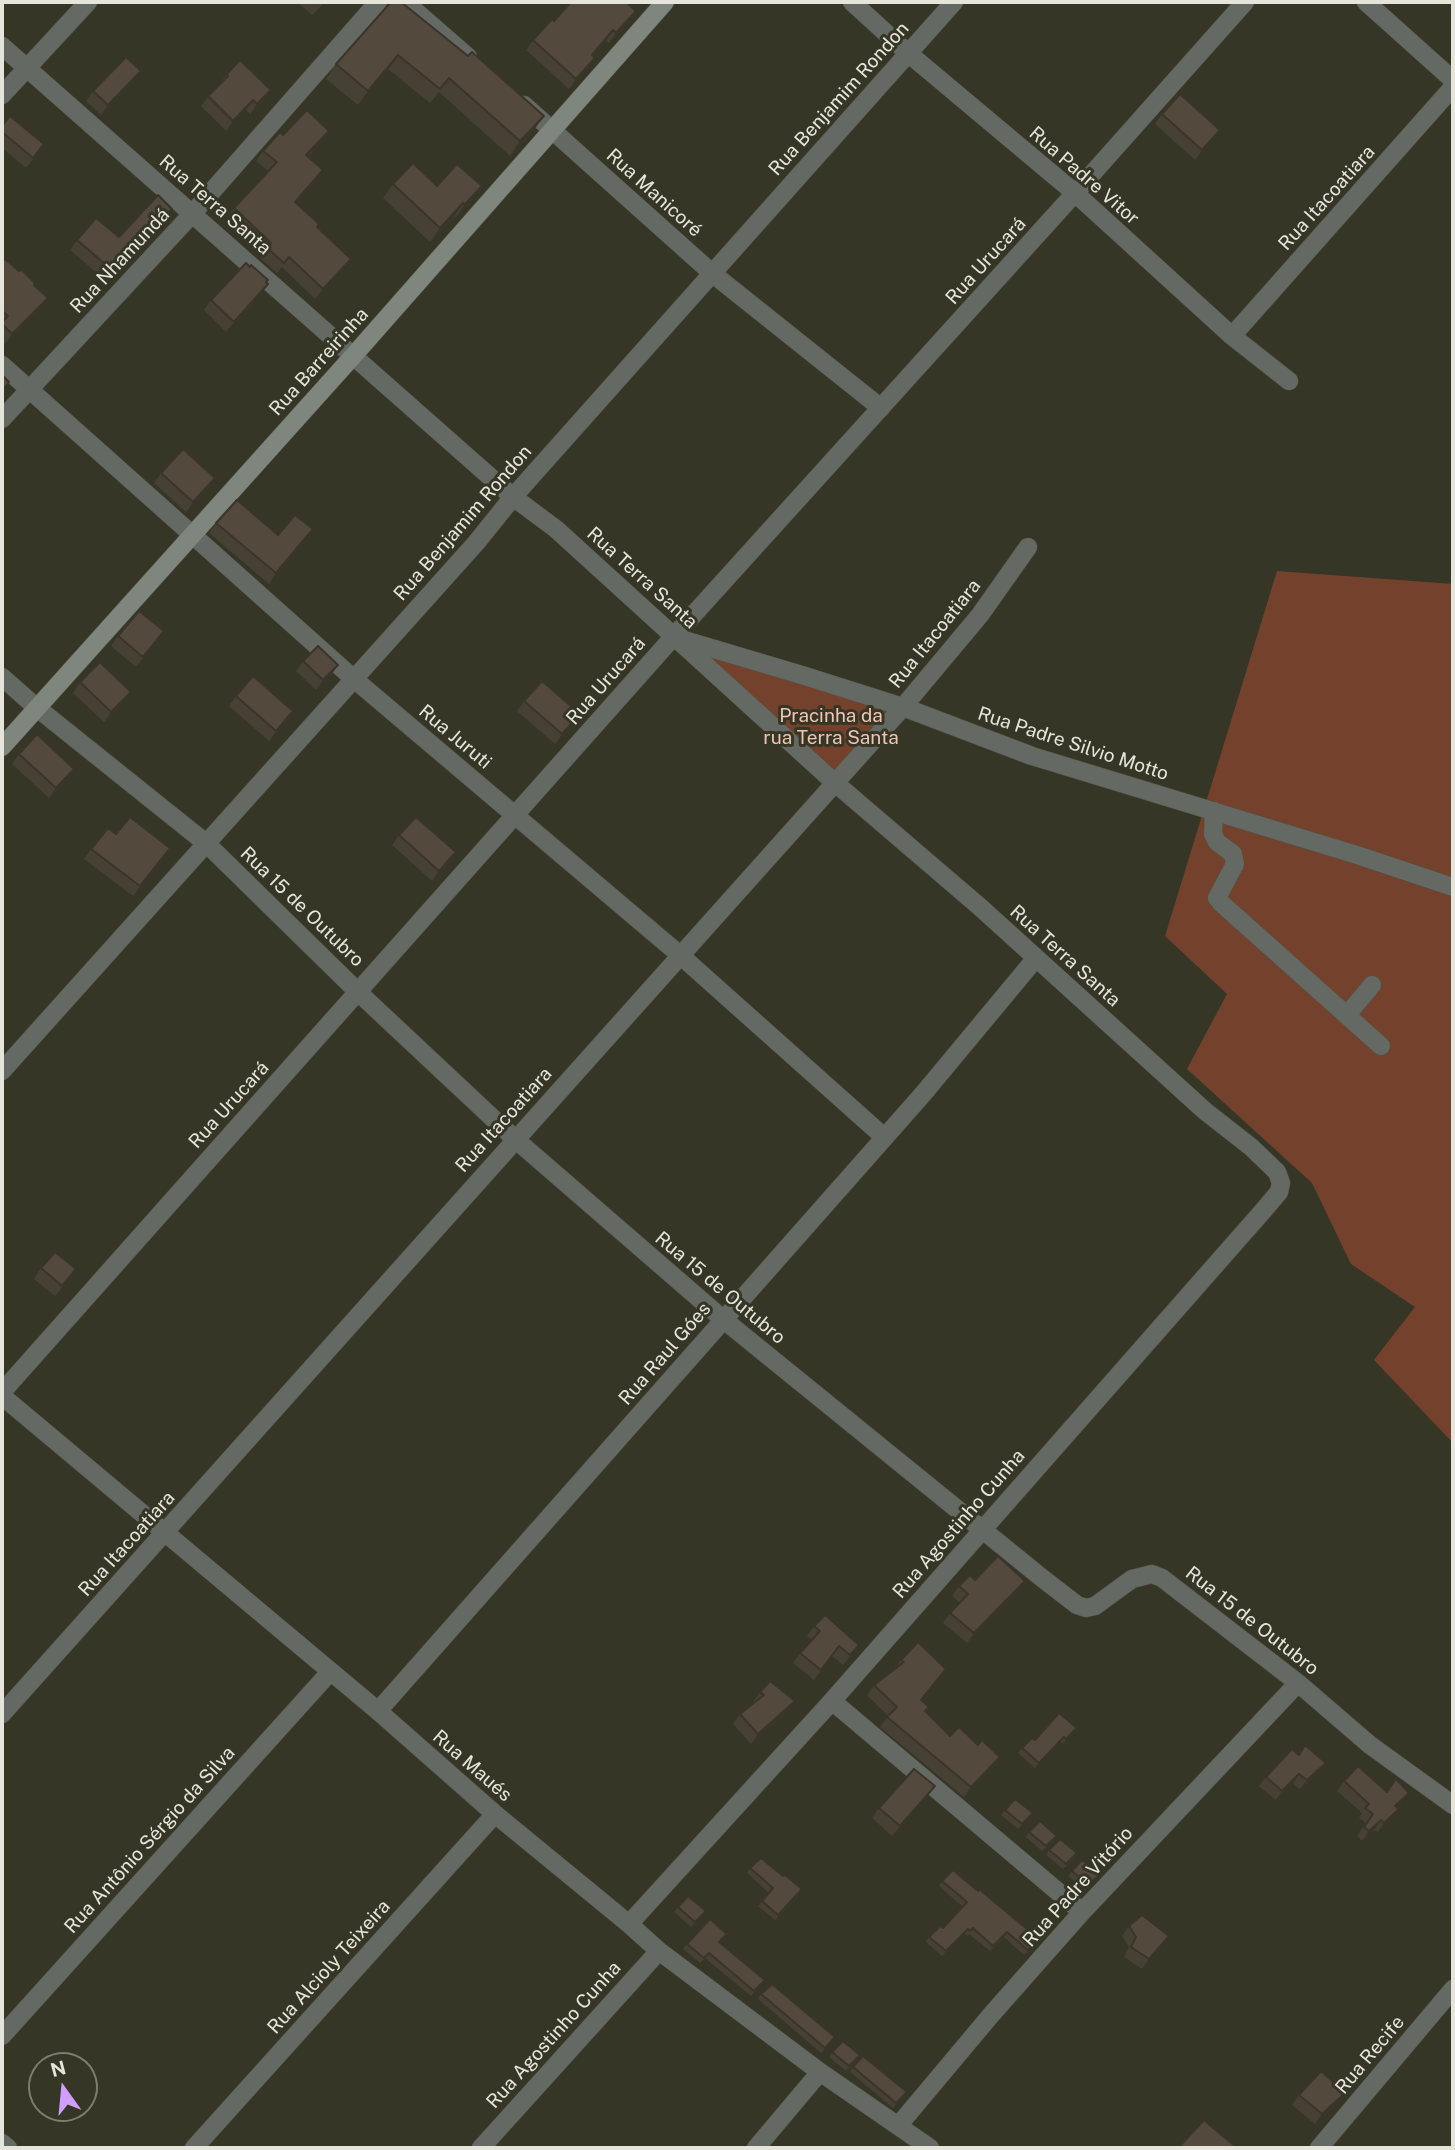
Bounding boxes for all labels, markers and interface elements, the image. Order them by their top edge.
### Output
street label: Rua Benjamim Rondon [764,18,914,180]
street label: Rua Padre Vitor [1024,122,1144,230]
street label: Rua Itacoatiara [1274,141,1380,255]
street label: Rua Manicoré [601,144,707,242]
street label: Rua Terra Santa [154,150,276,260]
street label: Rua Nhamundá [66,204,174,318]
street label: Rua Urucará [941,213,1031,309]
street label: Rua Barreirinha [265,303,373,421]
street label: Rua Benjamim Rondon [389,441,537,605]
street label: Rua Terra Santa [582,522,702,634]
street label: Rua Itacoatiara [884,575,986,693]
street label: Rua Urucará [562,632,650,730]
street label: Rua Juruti [414,700,496,774]
street label: Rua Padre Silvio Motto [975,702,1171,786]
park label: Pracinha da rua Terra Santa [763,705,899,749]
street label: Rua 15 de Outubro [236,842,368,972]
street label: Rua Terra Santa [1005,900,1125,1012]
street label: Rua Urucará [184,1057,274,1153]
street label: Rua Itacoatiara [451,1063,557,1177]
street label: Rua 15 de Outubro [650,1227,790,1349]
street label: Rua Raul Góes [614,1298,716,1410]
street label: Rua Agostinho Cunha [888,1445,1030,1603]
street label: Rua Itacoatiara [74,1487,180,1601]
street label: Rua 15 de Outubro [1181,1562,1323,1680]
street label: Rua Maués [428,1725,516,1807]
street label: Rua Antônio Sérgio da Silva [60,1742,240,1938]
street label: Rua Padre Vitório [1018,1822,1138,1952]
street label: Rua Alcioly Teixeira [263,1895,395,2039]
street label: Rua Agostinho Cunha [482,1957,626,2113]
street label: Rua Recife [1331,2011,1409,2099]
north arrow [28,2052,98,2122]
text: N [48,2056,68,2081]

